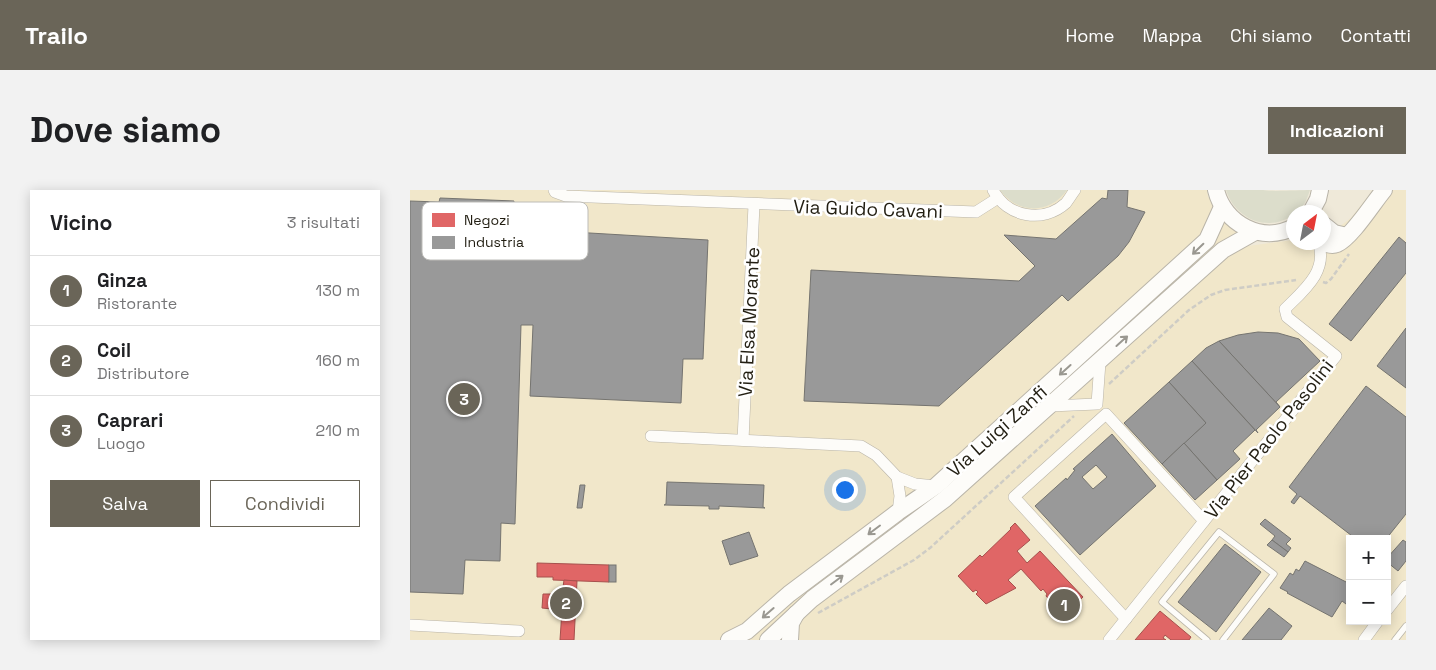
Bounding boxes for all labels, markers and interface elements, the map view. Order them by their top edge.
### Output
text: Trailo [25,20,88,51]
text: Home [1065,24,1115,47]
text: Mappa [1143,24,1202,47]
text: Chi siamo [1230,24,1312,47]
text: Contatti [1340,24,1411,47]
button: Indicazioni [1268,107,1406,154]
text: Dove siamo [30,108,221,152]
street label: Via Guido Cavani [793,194,943,224]
legend [422,202,588,260]
north arrow [1286,205,1331,250]
text: Vicino [50,209,112,236]
text: Negozi [464,211,510,229]
text: 3 risultati [287,212,360,233]
text: Industria [464,233,524,251]
one-way arrow [1192,243,1204,255]
street label: Via Elsa Morante [733,246,765,398]
text: Ginza [97,268,147,293]
text: 1 [62,280,70,301]
text: 130 m [316,280,360,301]
text: Ristorante [97,293,177,314]
one-way arrow [1116,335,1129,347]
text: Coil [97,338,131,363]
text: 2 [61,350,71,371]
text: 160 m [315,350,360,371]
street label: Via Pier Paolo Pasolini [1199,354,1339,524]
text: Distributore [97,363,189,384]
one-way arrow [1058,364,1071,376]
street label: Via Luigi Zanfi [942,379,1052,483]
pin: 3 [448,380,480,418]
text: Caprari [97,408,163,433]
text: 3 [61,420,71,441]
text: 210 m [316,420,360,441]
text: Luogo [97,433,146,454]
your location [832,477,858,503]
button: Salva [50,480,200,527]
button: Condividi [210,480,360,527]
one-way arrow [868,525,881,536]
map controls [1346,535,1391,625]
button: + [1346,535,1391,580]
one-way arrow [830,575,843,586]
button: − [1346,580,1391,625]
pin: 2 [550,584,582,622]
pin: 1 [1048,586,1080,624]
one-way arrow [762,607,775,618]

